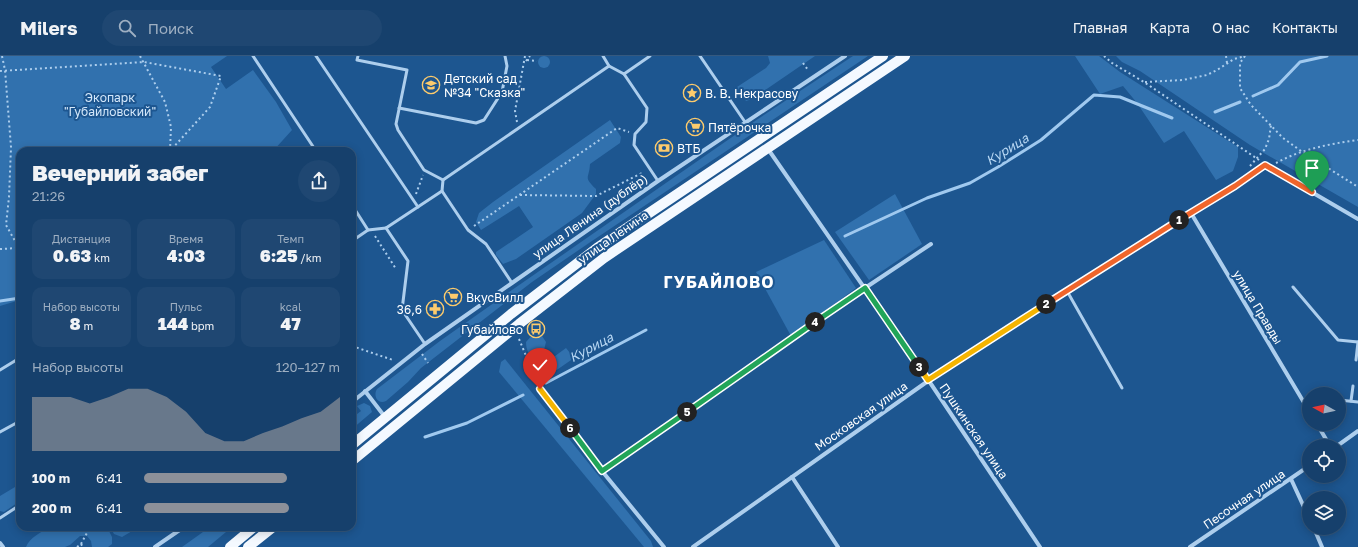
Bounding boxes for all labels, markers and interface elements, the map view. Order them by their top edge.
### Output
search box [102,10,382,46]
text: Milers [20,16,78,39]
icon: search [116,17,138,39]
text: Поиск [148,19,194,37]
text: Главная [1073,19,1127,36]
text: Карта [1149,19,1190,36]
text: О нас [1212,19,1250,36]
text: Контакты [1272,19,1338,36]
place label: Детский сад №34 "Сказка" [444,71,525,100]
school or university icon: Детский сад №34 "Сказка" [421,75,441,95]
place icon: В. В. Некрасову [682,83,702,103]
place label: В. В. Некрасову [705,86,798,101]
park label: Экопарк "Губайловский" [64,90,156,119]
supermarket icon: Пятёрочка [685,117,705,137]
place label: Пятёрочка [708,120,771,135]
water label: Курица [983,129,1032,168]
bank icon: ВТБ [654,138,674,158]
place label: ВТБ [677,141,700,156]
pin [1295,151,1329,192]
icon: arrive [1301,157,1323,179]
text: Вечерний забег [32,159,208,186]
button: share [298,160,340,202]
street label: улица Ленина (дублёр) [530,171,650,261]
text: 21:26 [32,188,65,204]
street label: улица Ленина [575,207,651,267]
pin: 1 [1169,210,1189,230]
text: 1 [1176,213,1182,226]
text: Дистанция [52,232,111,245]
text: Время [169,232,203,245]
text: Темп [277,232,304,245]
text: 0.63 [53,245,91,266]
text: 4:03 [167,245,205,266]
text: 6:25 [260,245,298,266]
text: km [91,251,110,264]
text: /km [298,251,322,264]
street label: улица Правды [1230,267,1286,347]
district label: ГУБАЙЛОВО [663,272,775,292]
supermarket icon: ВкусВилл [443,287,463,307]
place label: ВкусВилл [466,290,523,305]
pin: 2 [1036,294,1056,314]
text: 2 [1043,297,1049,310]
pharmacy icon: 36,6 [425,299,445,319]
text: Набор высоты [43,300,120,313]
text: Пульс [170,300,202,313]
text: kcal [280,300,302,313]
place label: 36,6 [397,302,422,317]
pin: 4 [805,312,825,332]
text: 8 [70,313,81,334]
text: 144 [158,313,188,334]
text: 47 [281,313,301,334]
text: 4 [812,315,818,328]
text: m [81,319,93,332]
text: bpm [188,319,214,332]
bus stop icon: Губайлово [526,319,546,339]
place label: Губайлово [461,322,523,337]
water label: Курица [566,329,616,365]
pin [523,348,557,389]
icon: check [529,354,551,376]
pin: 3 [909,357,929,377]
text: Набор высоты [32,359,123,375]
text: 120–127 m [276,359,340,375]
text: 3 [916,360,922,373]
street label: Московская улица [812,378,910,454]
street label: Пушкинская улица [936,380,1012,482]
north arrow [1302,387,1346,431]
map controls [1302,387,1346,535]
pin: 5 [677,402,697,422]
text: 5 [684,405,690,418]
pin: 6 [560,418,580,438]
text: 6 [567,421,574,434]
button: locate [1302,439,1346,483]
street label: Песочная улица [1200,466,1288,532]
text: 100 m [32,470,70,486]
text: 6:41 [96,470,122,486]
button: layers [1302,491,1346,535]
text: 200 m [32,500,71,516]
text: 6:41 [96,500,122,516]

